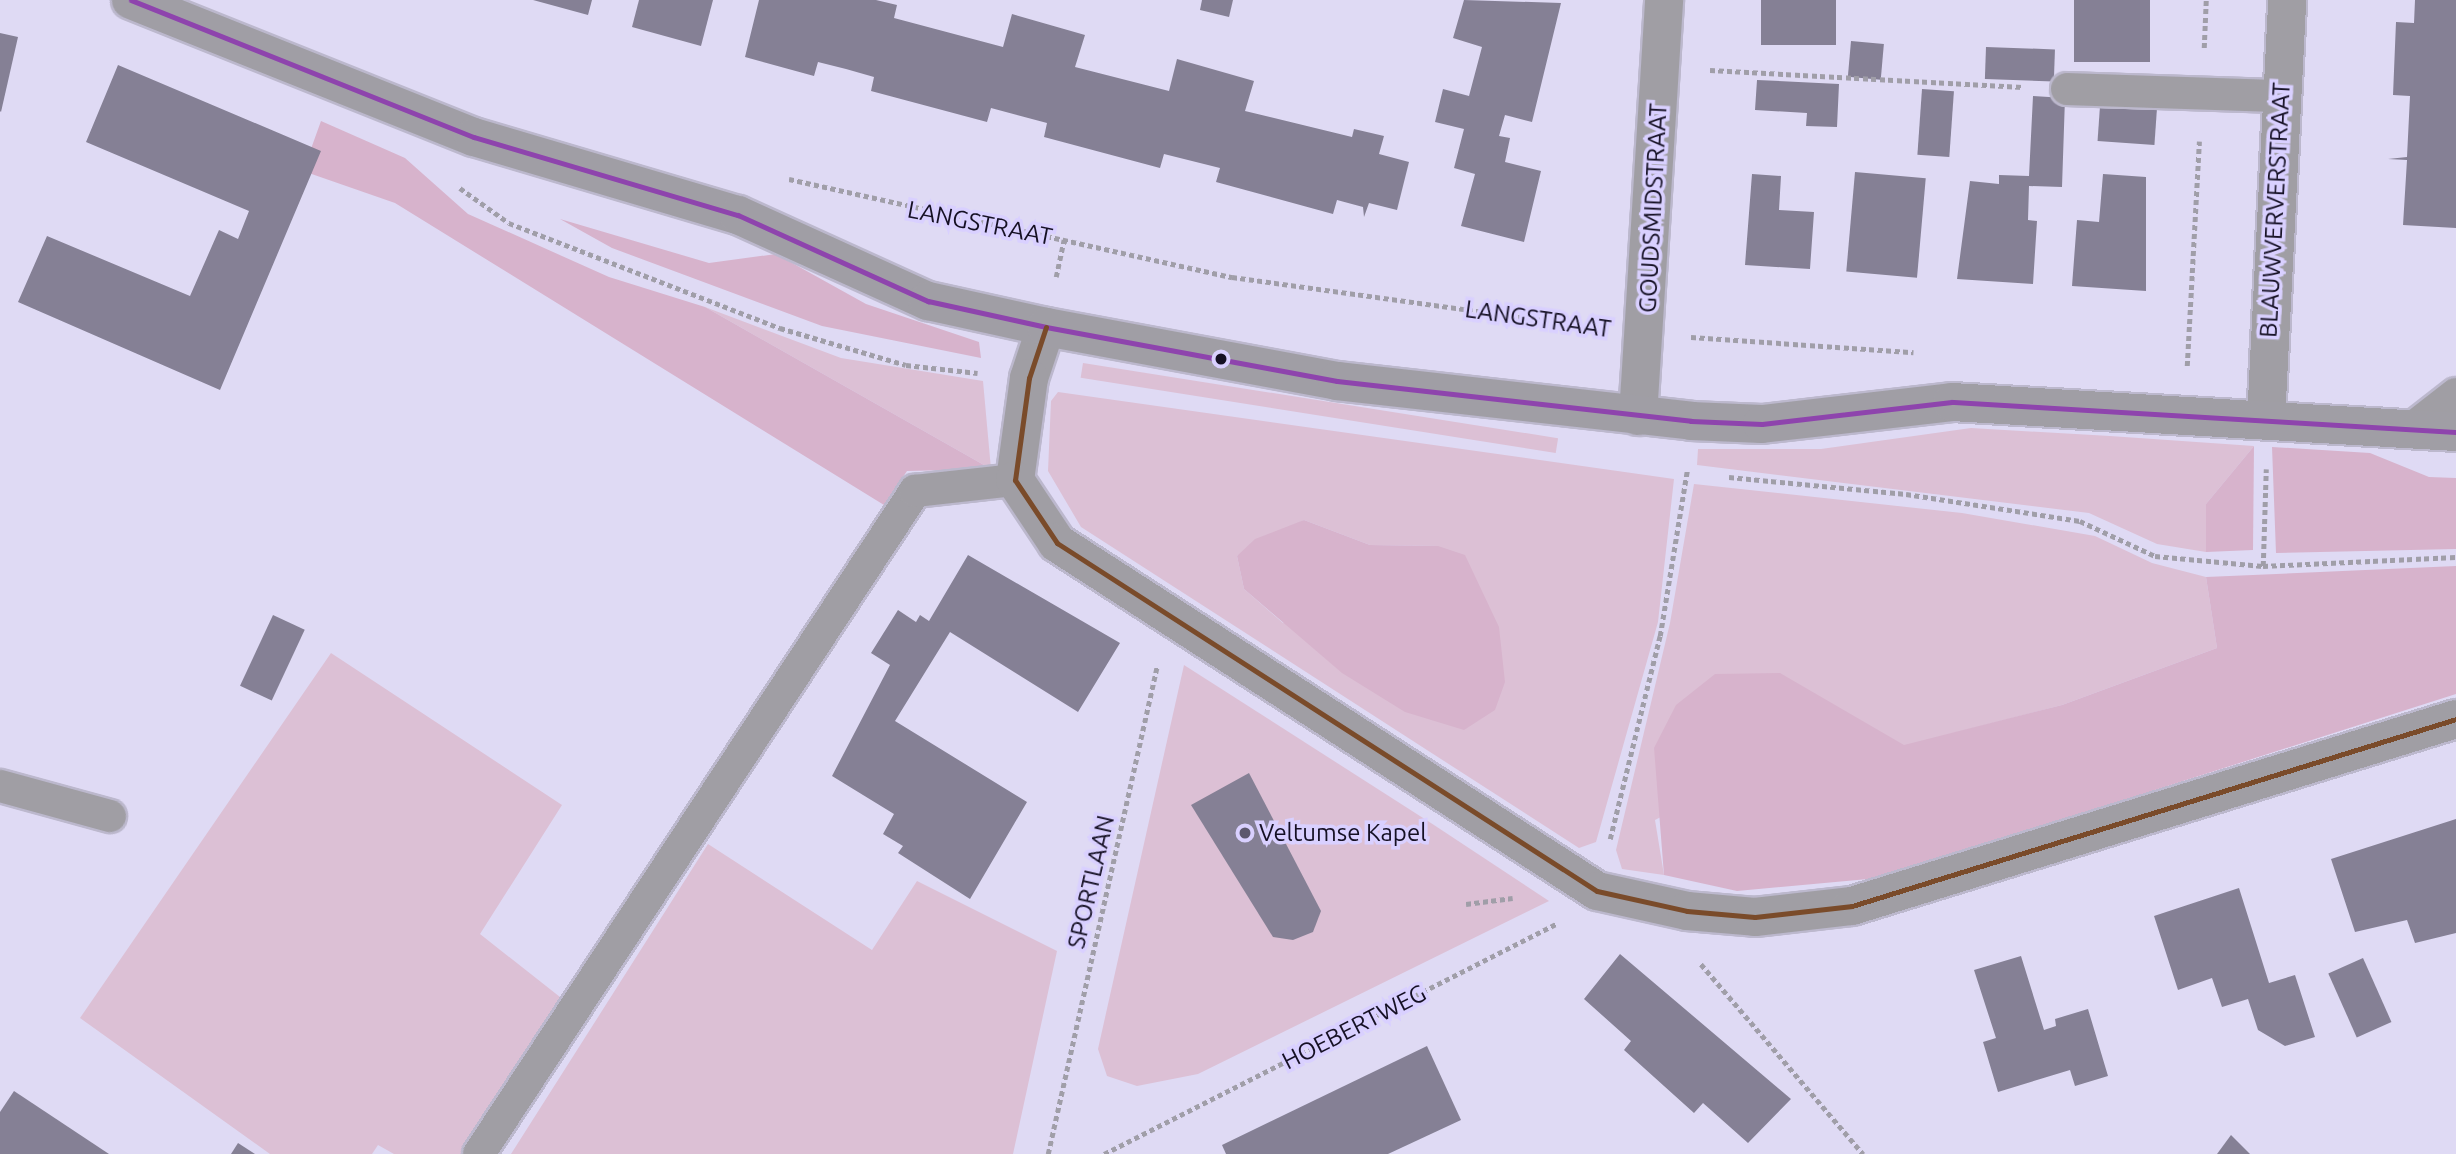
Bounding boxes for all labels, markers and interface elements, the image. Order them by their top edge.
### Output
street label: BLAUWVERVERSTRAAT [2254,82,2296,338]
street label: GOUDSMIDSTRAAT [1633,102,1673,314]
street label: LANGSTRAAT [905,195,1055,251]
street label: LANGSTRAAT [1463,295,1613,343]
unlabelled marker [1214,352,1228,366]
street label: SPORTLAAN [1062,813,1120,951]
place label: Veltumse Kapel [1259,819,1426,847]
marker: Veltumse Kapel [1237,825,1253,841]
street label: HOEBERTWEG [1277,978,1431,1076]

